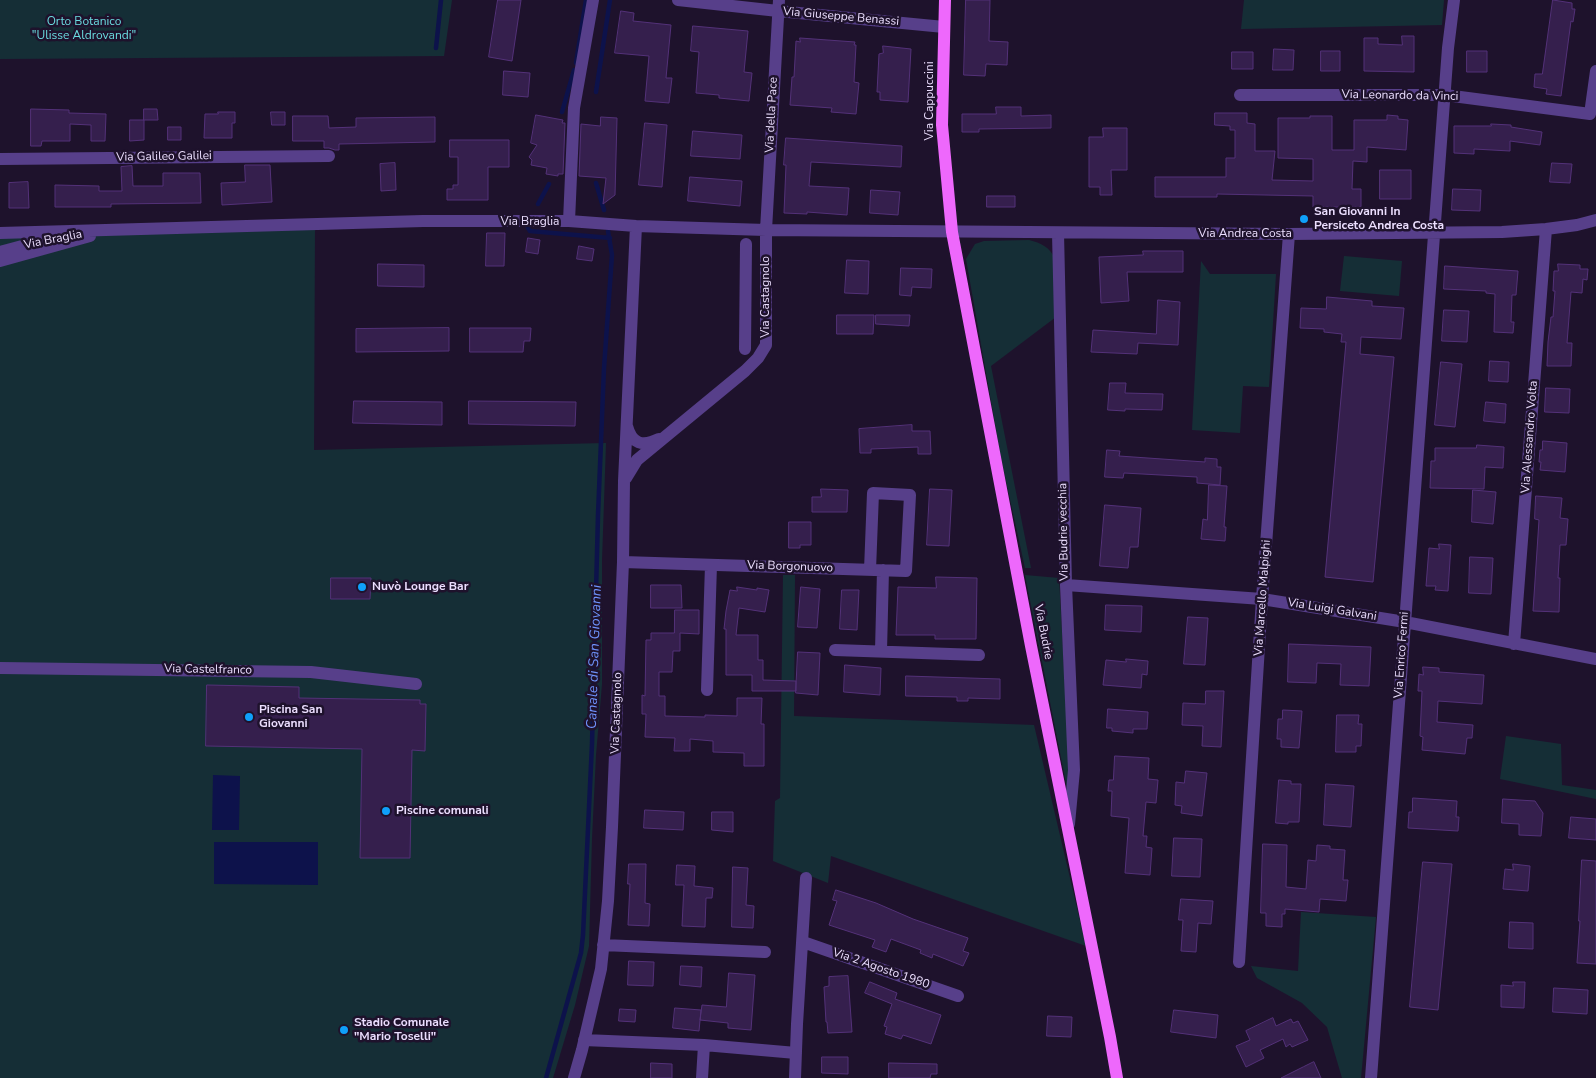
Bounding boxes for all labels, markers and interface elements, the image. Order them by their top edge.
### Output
street label: Via Giuseppe Benassi [782,5,900,29]
park label: Orto Botanico "Ulisse Aldrovandi" [32,15,136,43]
street label: Via Cappuccini [923,62,937,140]
street label: Via della Pace [763,77,781,153]
street label: Via Leonardo da Vinci [1341,88,1459,104]
street label: Via Galileo Galilei [116,149,212,165]
place label: San Giovanni In Persiceto Andrea Costa [1314,205,1444,233]
marker: San Giovanni In Persiceto Andrea Costa [1298,213,1310,225]
street label: Via Braglia [501,215,559,229]
street label: Via Braglia [23,227,83,253]
street label: Via Andrea Costa [1198,227,1292,241]
street label: Via Castagnolo [759,256,773,338]
street label: Via Alessandro Volta [1519,380,1541,494]
street label: Via Budrie vecchia [1056,483,1072,581]
street label: Via Marcello Malpighi [1252,539,1274,657]
street label: Via Borgonuovo [747,558,833,576]
place label: Nuvò Lounge Bar [372,580,468,594]
marker: Nuvò Lounge Bar [356,581,368,593]
water label: Canale di San Giovanni [584,585,606,729]
street label: Via Luigi Galvani [1287,596,1377,624]
street label: Via Budrie [1031,603,1055,661]
street label: Via Enrico Fermi [1392,611,1412,699]
street label: Via Castelfranco [164,662,252,678]
street label: Via Castagnolo [608,672,626,754]
place label: Piscina San Giovanni [259,703,322,731]
marker: Piscina San Giovanni [243,711,255,723]
place label: Piscine comunali [396,804,489,818]
marker: Piscine comunali [380,805,392,817]
street label: Via 2 Agosto 1980 [831,946,931,992]
place label: Stadio Comunale "Mario Toselli" [354,1016,449,1044]
marker: Stadio Comunale "Mario Toselli" [338,1024,350,1036]

